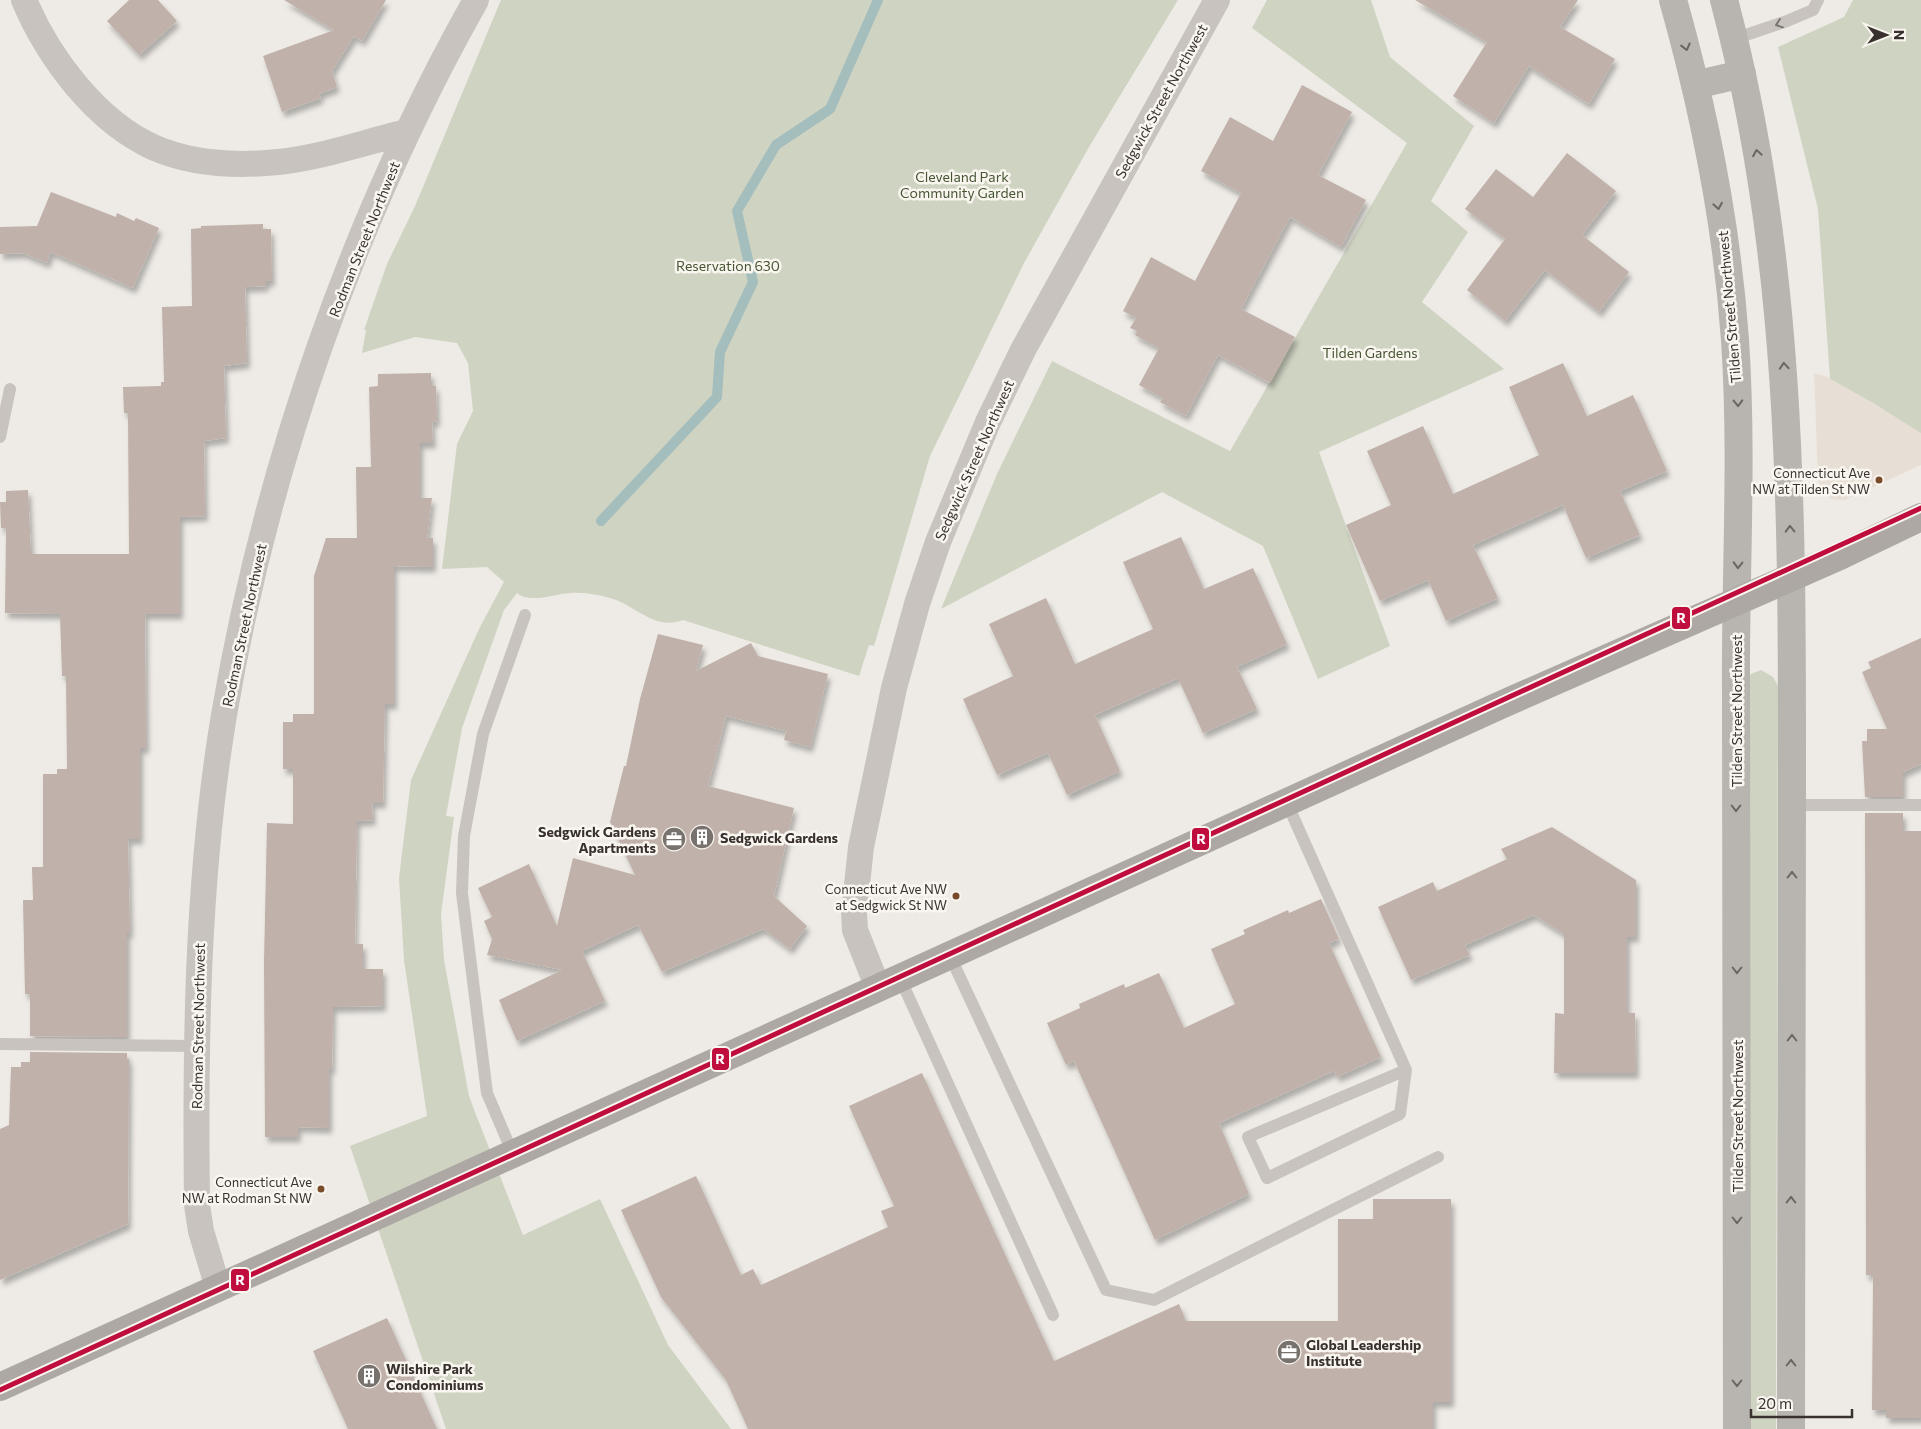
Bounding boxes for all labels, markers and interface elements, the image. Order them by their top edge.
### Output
north arrow [1861,10,1911,60]
one-way arrow [1775,18,1784,28]
street label: Sedgwick Street Northwest [1111,21,1211,181]
text: N [1891,30,1908,40]
one-way arrow [1680,43,1691,52]
one-way arrow [1753,149,1763,157]
street label: Rodman Street Northwest [325,158,403,319]
park label: Cleveland Park Community Garden [900,168,1024,201]
one-way arrow [1713,202,1723,211]
street label: Tilden Street Northwest [1714,230,1744,384]
park label: Reservation 630 [676,257,780,274]
park label: Tilden Gardens [1322,344,1418,361]
one-way arrow [1778,362,1789,370]
street label: Sedgwick Street Northwest [931,377,1017,543]
one-way arrow [1732,399,1743,407]
place label: Connecticut Ave NW at Tilden St NW [1752,465,1870,497]
marker: Connecticut Ave NW at Tilden St NW [1874,475,1884,485]
one-way arrow [1785,524,1795,532]
street label: Rodman Street Northwest [218,542,270,708]
one-way arrow [1733,562,1743,569]
line badge: R [1671,606,1691,630]
text: R [1676,609,1686,626]
street label: Tilden Street Northwest [1728,634,1745,788]
one-way arrow [1731,804,1741,812]
place label: Sedgwick Gardens Apartments [538,823,656,856]
building icon: Sedgwick Gardens [689,824,715,850]
office icon: Sedgwick Gardens Apartments [661,826,687,852]
line badge: R [1191,827,1210,851]
place label: Sedgwick Gardens [720,829,839,846]
text: R [1196,830,1206,847]
one-way arrow [1787,871,1797,879]
place label: Connecticut Ave NW at Sedgwick St NW [825,881,947,913]
marker: Connecticut Ave NW at Sedgwick St NW [951,891,961,901]
street label: Rodman Street Northwest [188,942,208,1109]
one-way arrow [1732,966,1742,974]
one-way arrow [1787,1034,1797,1042]
street label: Tilden Street Northwest [1729,1039,1746,1193]
line badge: R [711,1047,730,1071]
text: R [715,1050,725,1067]
place label: Connecticut Ave NW at Rodman St NW [182,1174,312,1206]
marker: Connecticut Ave NW at Rodman St NW [316,1184,326,1194]
one-way arrow [1786,1196,1796,1204]
one-way arrow [1732,1216,1742,1224]
line badge: R [230,1268,250,1292]
text: R [235,1271,245,1288]
place label: Global Leadership Institute [1306,1336,1421,1369]
office icon: Global Leadership Institute [1276,1339,1302,1365]
one-way arrow [1786,1359,1796,1366]
place label: Wilshire Park Condominiums [386,1360,484,1393]
building icon: Wilshire Park Condominiums [356,1363,382,1389]
one-way arrow [1732,1379,1742,1387]
scale bar [1751,1386,1852,1418]
text: 20 m [1758,1394,1792,1412]

